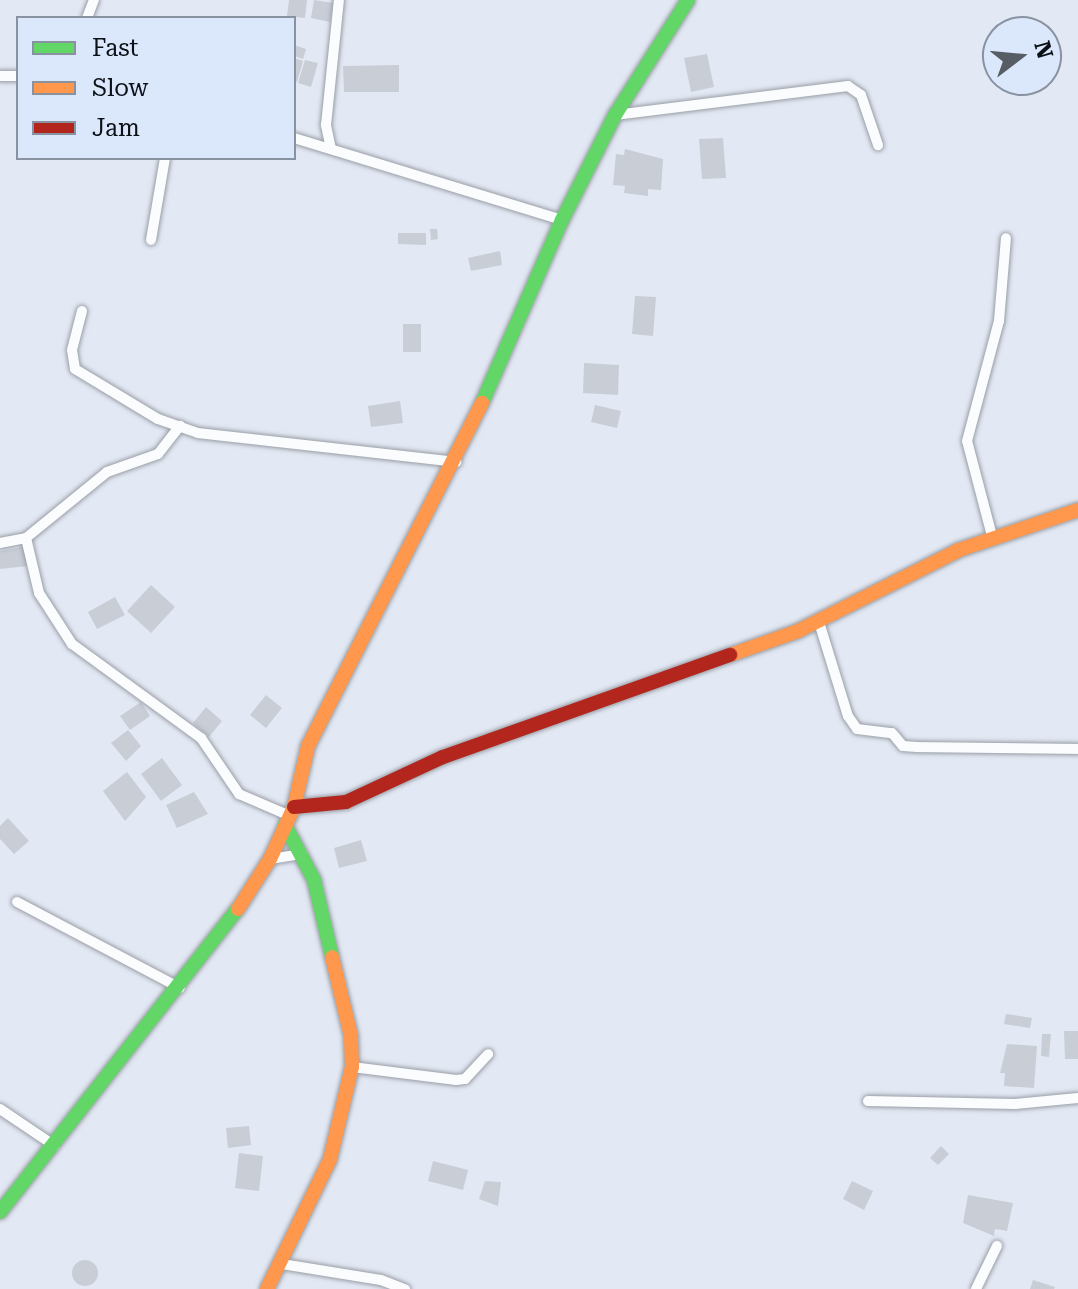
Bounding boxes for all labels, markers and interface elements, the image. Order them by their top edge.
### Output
legend [16,16,296,160]
north arrow [982,16,1062,96]
text: Fast [92,34,139,62]
text: N [1029,38,1058,61]
text: Slow [92,74,148,102]
text: Jam [92,114,140,142]

